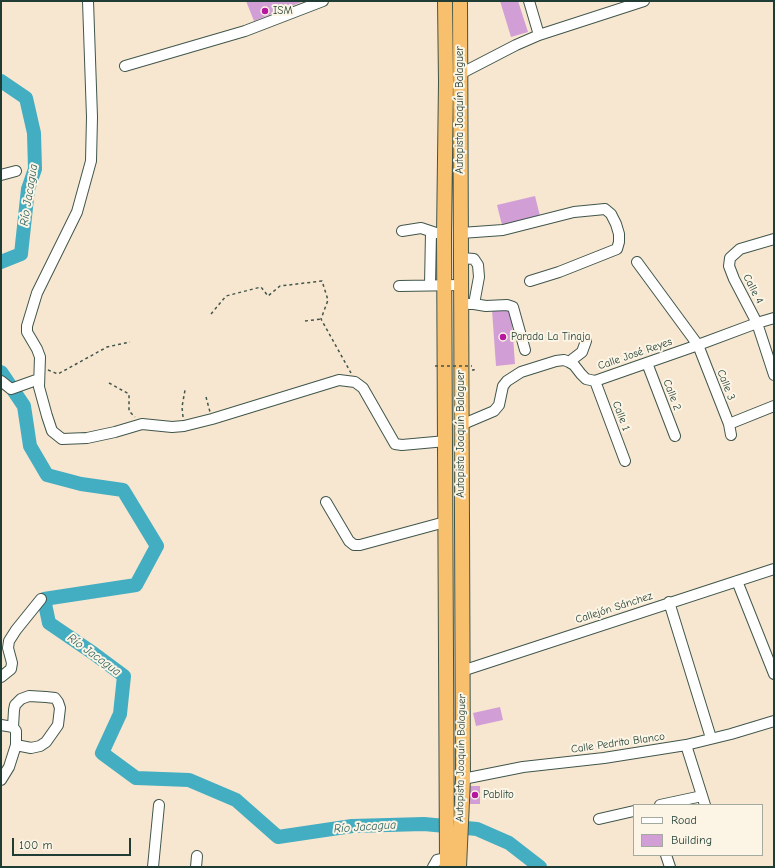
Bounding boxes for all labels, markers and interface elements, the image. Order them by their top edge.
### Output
place label: ISM [273,4,293,18]
marker: ISM [260,6,270,16]
street label: Autopista Joaquín Balaguer [453,46,467,174]
water label: Río Jacagua [17,163,41,227]
street label: Calle 4 [740,272,766,306]
place label: Parada La Tinaja [511,330,590,344]
marker: Parada La Tinaja [498,332,508,342]
street label: Calle José Reyes [596,335,674,373]
street label: Calle 3 [714,368,738,402]
street label: Autopista Joaquín Balaguer [454,370,468,498]
street label: Calle 2 [660,378,684,412]
street label: Calle 1 [609,399,633,433]
street label: Callejón Sánchez [574,589,654,627]
water label: Río Jacagua [64,631,124,679]
street label: Autopista Joaquín Balaguer [453,694,469,822]
street label: Calle Pedrito Blanco [570,730,666,756]
place label: Pablito [483,788,514,802]
marker: Pablito [470,790,480,800]
legend [633,804,763,856]
text: Road [671,813,697,827]
water label: Río Jacagua [333,818,397,836]
scale bar [14,830,133,856]
text: Building [671,833,712,847]
text: 100 m [19,838,52,852]

